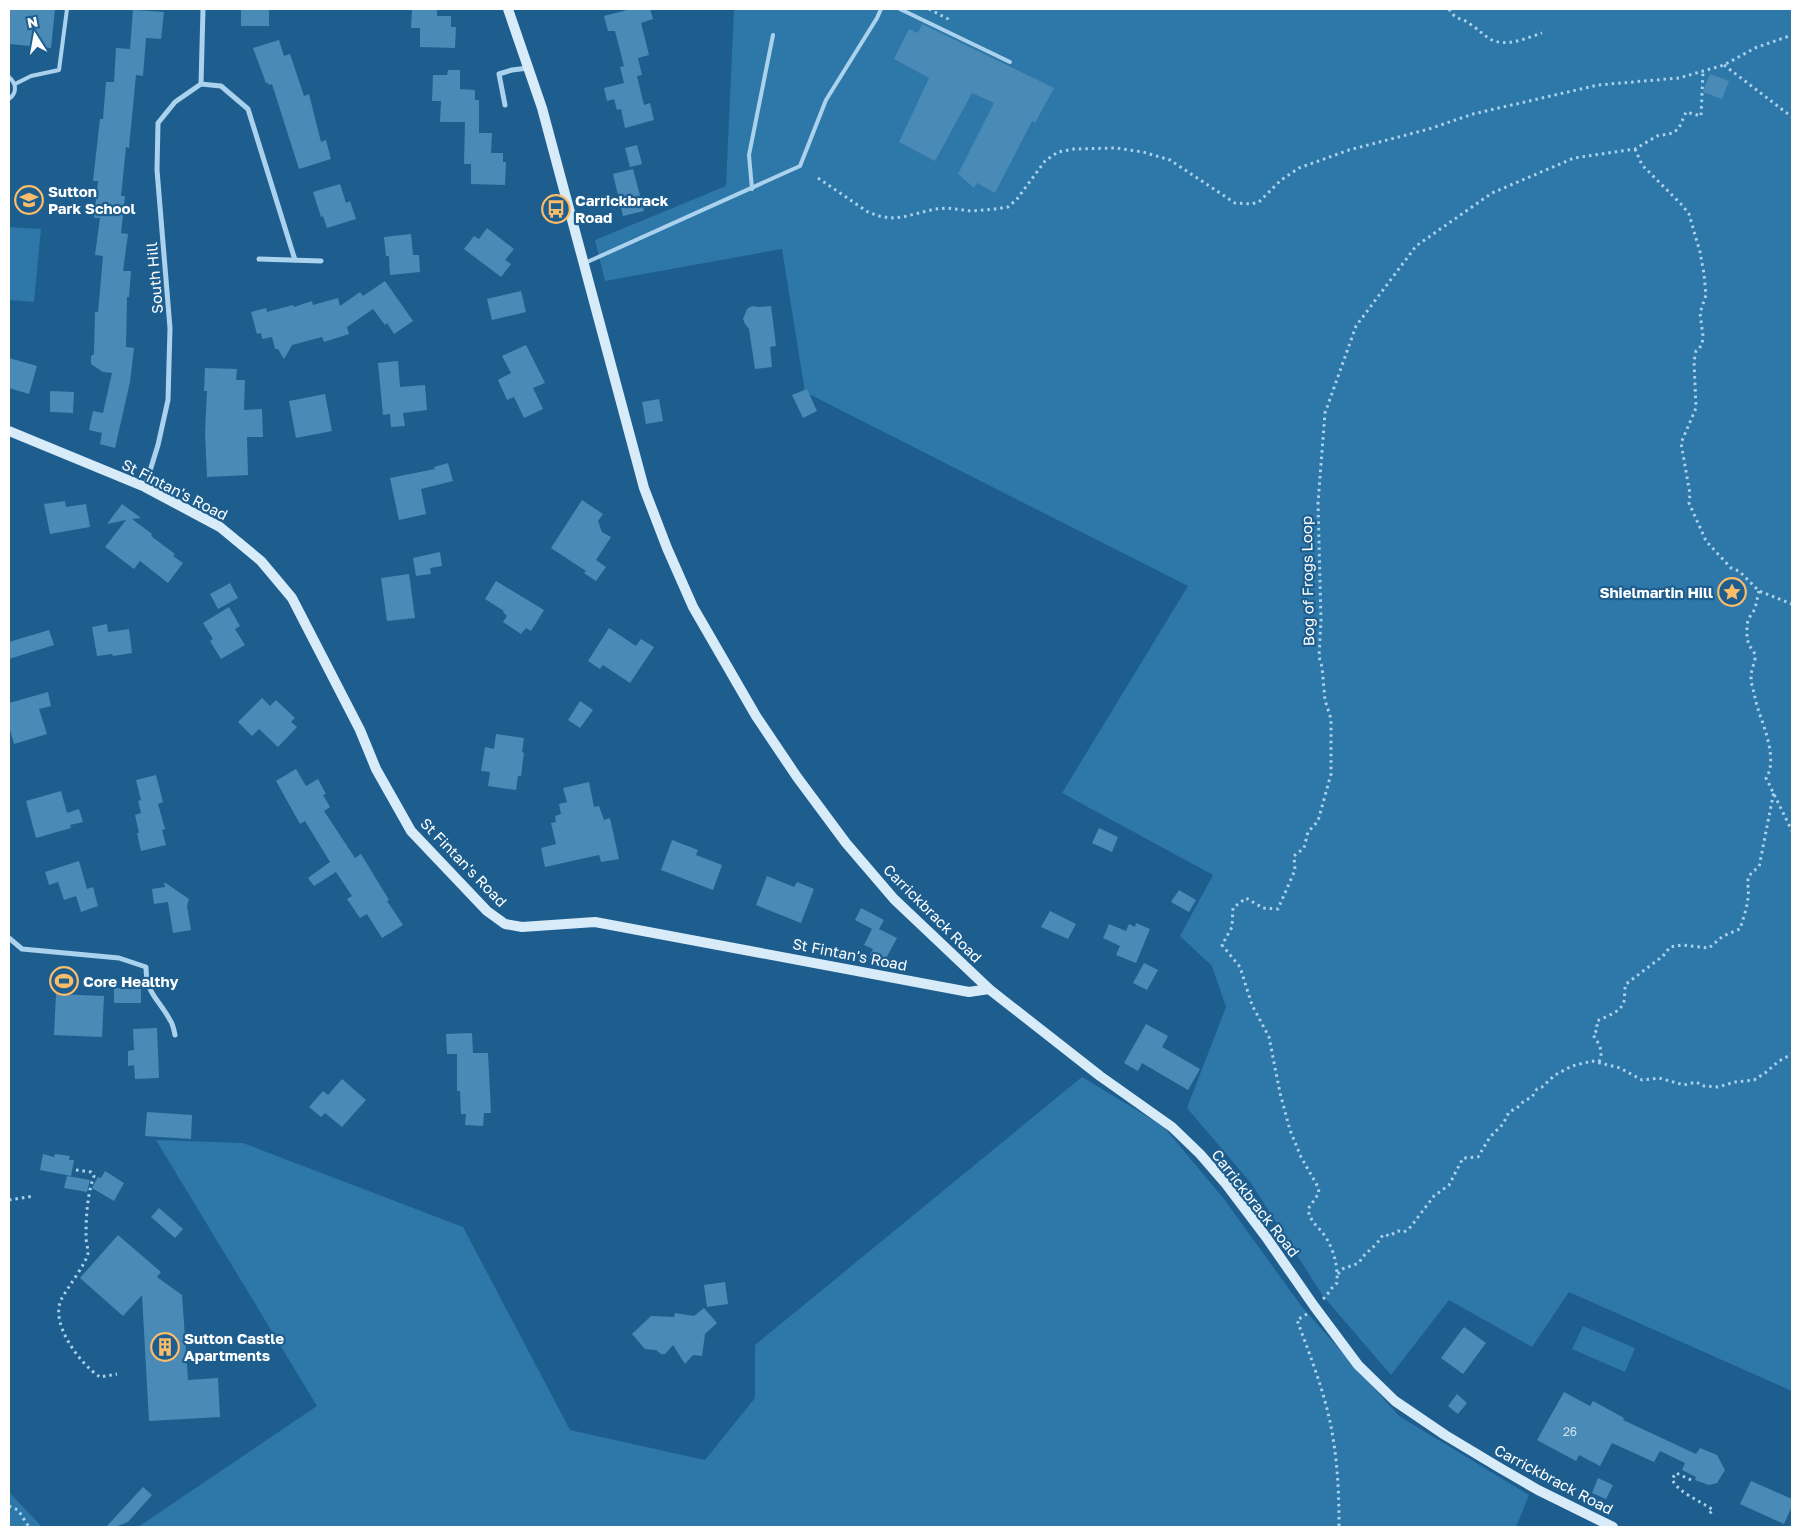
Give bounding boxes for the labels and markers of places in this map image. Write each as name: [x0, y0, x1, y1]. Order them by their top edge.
place label: Sutton Park School: [48, 182, 136, 217]
school or university icon: Sutton Park School: [14, 185, 44, 215]
place label: Carrickbrack Road: [575, 191, 669, 226]
bus stop icon: Carrickbrack Road: [541, 194, 571, 224]
place icon: Shielmartin Hill: [1717, 577, 1747, 607]
place label: Shielmartin Hill: [1599, 583, 1713, 601]
sports icon: Core Healthy: [49, 966, 79, 996]
place label: Core Healthy: [83, 972, 178, 990]
place label: Sutton Castle Apartments: [184, 1329, 284, 1364]
building icon: Sutton Castle Apartments: [150, 1332, 180, 1362]

